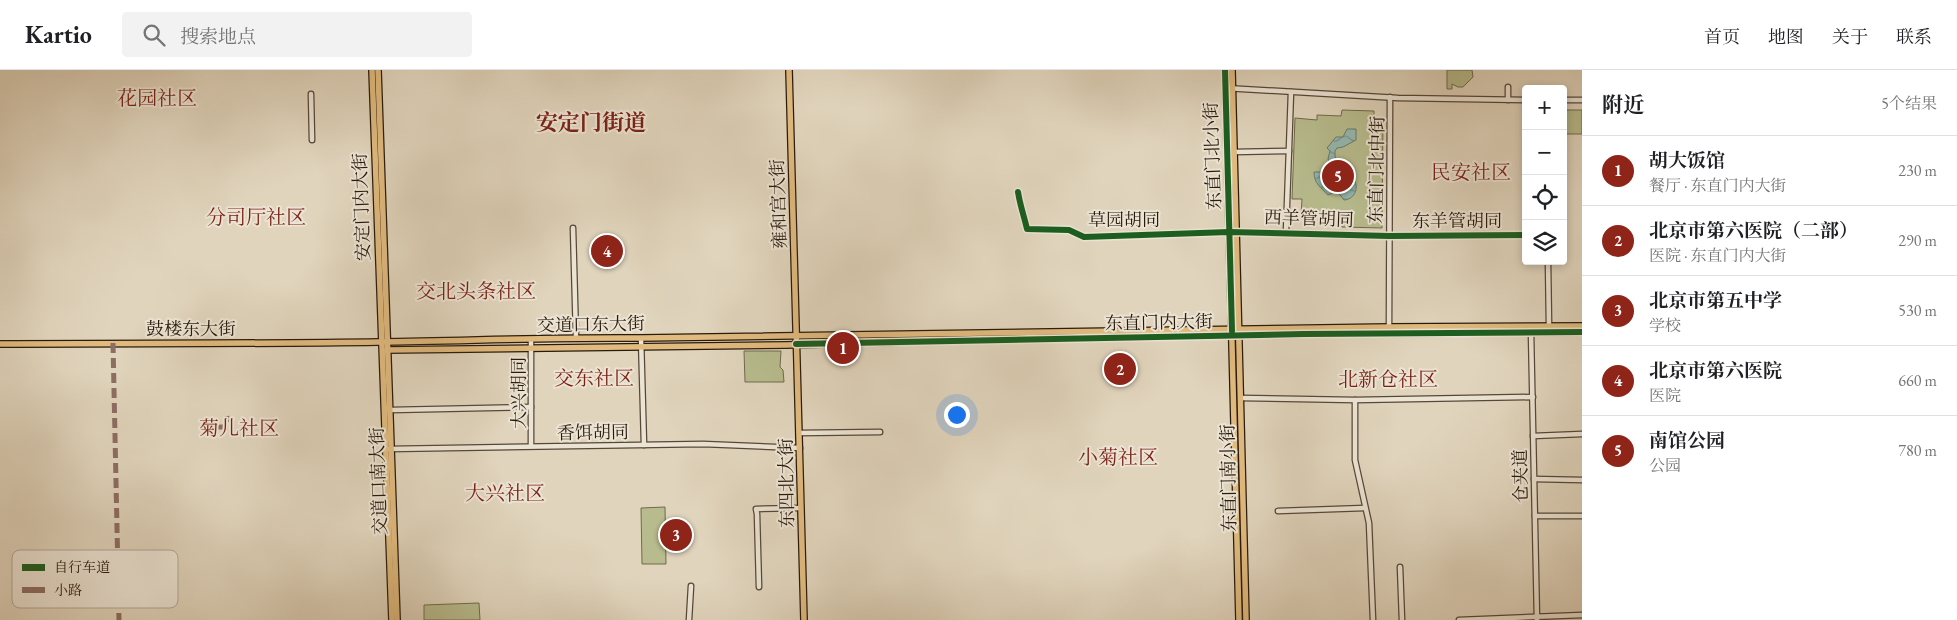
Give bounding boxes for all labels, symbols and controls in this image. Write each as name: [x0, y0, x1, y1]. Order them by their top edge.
search box: [122, 12, 472, 57]
text: Kartio: [25, 19, 92, 50]
icon: search: [140, 21, 168, 49]
text: 搜索地点: [180, 24, 256, 49]
text: 首页: [1704, 25, 1740, 48]
text: 地图: [1768, 25, 1804, 48]
text: 关于: [1832, 25, 1868, 48]
text: 联系: [1896, 25, 1932, 48]
district label: 花园社区: [117, 85, 197, 111]
map controls: [1522, 85, 1567, 265]
button: +: [1522, 85, 1567, 130]
text: 附近: [1602, 91, 1644, 118]
text: 5个结果: [1881, 93, 1937, 114]
street label: 东直门北小街: [1199, 102, 1225, 210]
district label: 安定门街道: [536, 108, 646, 137]
street label: 东直门北中街: [1364, 116, 1388, 224]
button: −: [1522, 130, 1567, 175]
text: 胡大饭馆: [1649, 148, 1725, 173]
street label: 安定门内大街: [348, 153, 374, 261]
pin: 5: [1322, 157, 1354, 195]
street label: 雍和宫大街: [765, 159, 791, 249]
district label: 民安社区: [1431, 159, 1511, 185]
text: 1: [1614, 160, 1622, 181]
text: 230 m: [1898, 160, 1937, 181]
button: locate: [1522, 175, 1567, 220]
text: 餐厅 · 东直门内大街: [1649, 175, 1787, 196]
district label: 分司厅社区: [206, 204, 306, 230]
street label: 西羊管胡同: [1264, 205, 1354, 231]
street label: 草园胡同: [1088, 208, 1160, 231]
street label: 东羊管胡同: [1412, 209, 1502, 232]
text: 北京市第六医院（二部）: [1649, 218, 1858, 243]
button: layers: [1522, 220, 1567, 265]
text: 2: [1614, 230, 1622, 251]
text: 290 m: [1898, 230, 1937, 251]
pin: 4: [591, 232, 623, 270]
text: 医院 · 东直门内大街: [1649, 245, 1787, 266]
district label: 交北头条社区: [416, 278, 536, 304]
text: 北京市第五中学: [1649, 288, 1782, 313]
text: 3: [1614, 300, 1622, 321]
text: 530 m: [1898, 300, 1937, 321]
street label: 东直门内大街: [1105, 310, 1213, 334]
street label: 交道口东大街: [537, 312, 645, 336]
text: 学校: [1649, 315, 1681, 336]
street label: 鼓楼东大街: [146, 317, 236, 340]
pin: 1: [827, 329, 859, 367]
pin: 2: [1104, 350, 1136, 388]
street label: 大兴胡同: [507, 357, 530, 429]
text: 北京市第六医院: [1649, 358, 1782, 383]
district label: 交东社区: [554, 365, 634, 391]
district label: 北新仓社区: [1338, 366, 1438, 392]
text: 4: [1614, 370, 1622, 391]
text: 660 m: [1898, 370, 1937, 391]
text: 医院: [1649, 385, 1681, 406]
your location: [944, 402, 970, 428]
district label: 菊儿社区: [199, 415, 279, 441]
street label: 香饵胡同: [557, 420, 629, 444]
street label: 东直门南小街: [1216, 424, 1240, 532]
street label: 交道口南大街: [365, 427, 391, 535]
text: 南馆公园: [1649, 428, 1725, 453]
street label: 东四北大街: [774, 438, 798, 528]
text: 5: [1614, 440, 1622, 461]
text: 780 m: [1898, 440, 1937, 461]
district label: 小菊社区: [1078, 444, 1158, 470]
street label: 仓夹道: [1508, 449, 1532, 503]
text: 公园: [1649, 455, 1681, 476]
district label: 大兴社区: [465, 480, 545, 506]
pin: 3: [660, 516, 692, 554]
legend: [12, 550, 178, 608]
text: 自行车道: [54, 558, 110, 576]
text: 小路: [54, 581, 82, 599]

